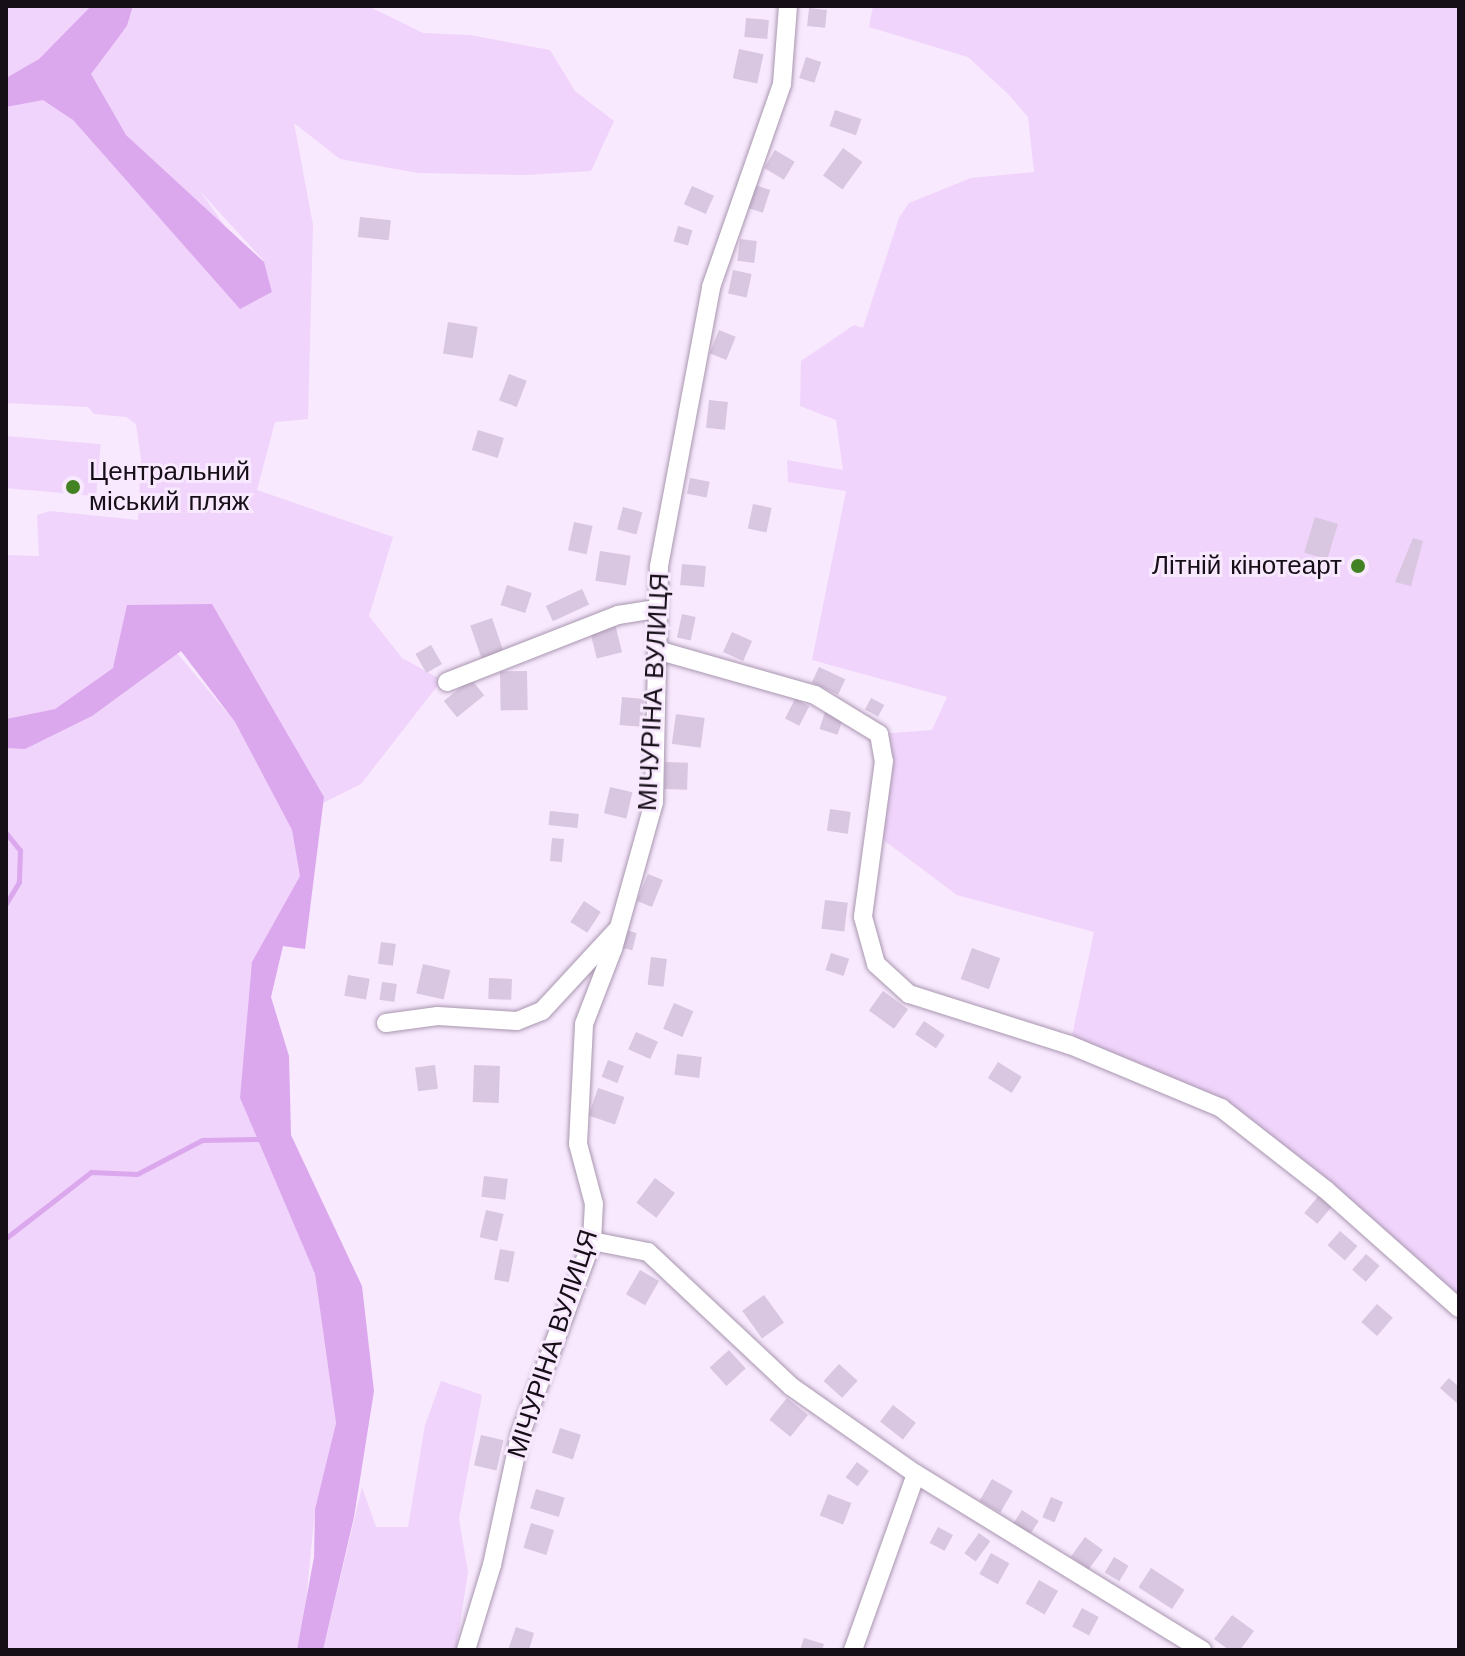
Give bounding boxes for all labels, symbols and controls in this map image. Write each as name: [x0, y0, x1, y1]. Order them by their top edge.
place label: Центральний міський пляж: [89, 456, 250, 518]
marker: Центральний міський пляж: [64, 478, 82, 496]
place label: Літній кінотеарт: [1152, 550, 1342, 582]
marker: Літній кінотеарт: [1349, 557, 1367, 575]
street label: МІЧУРІНА ВУЛИЦЯ: [632, 572, 676, 812]
street label: МІЧУРІНА ВУЛИЦЯ: [501, 1226, 605, 1462]

